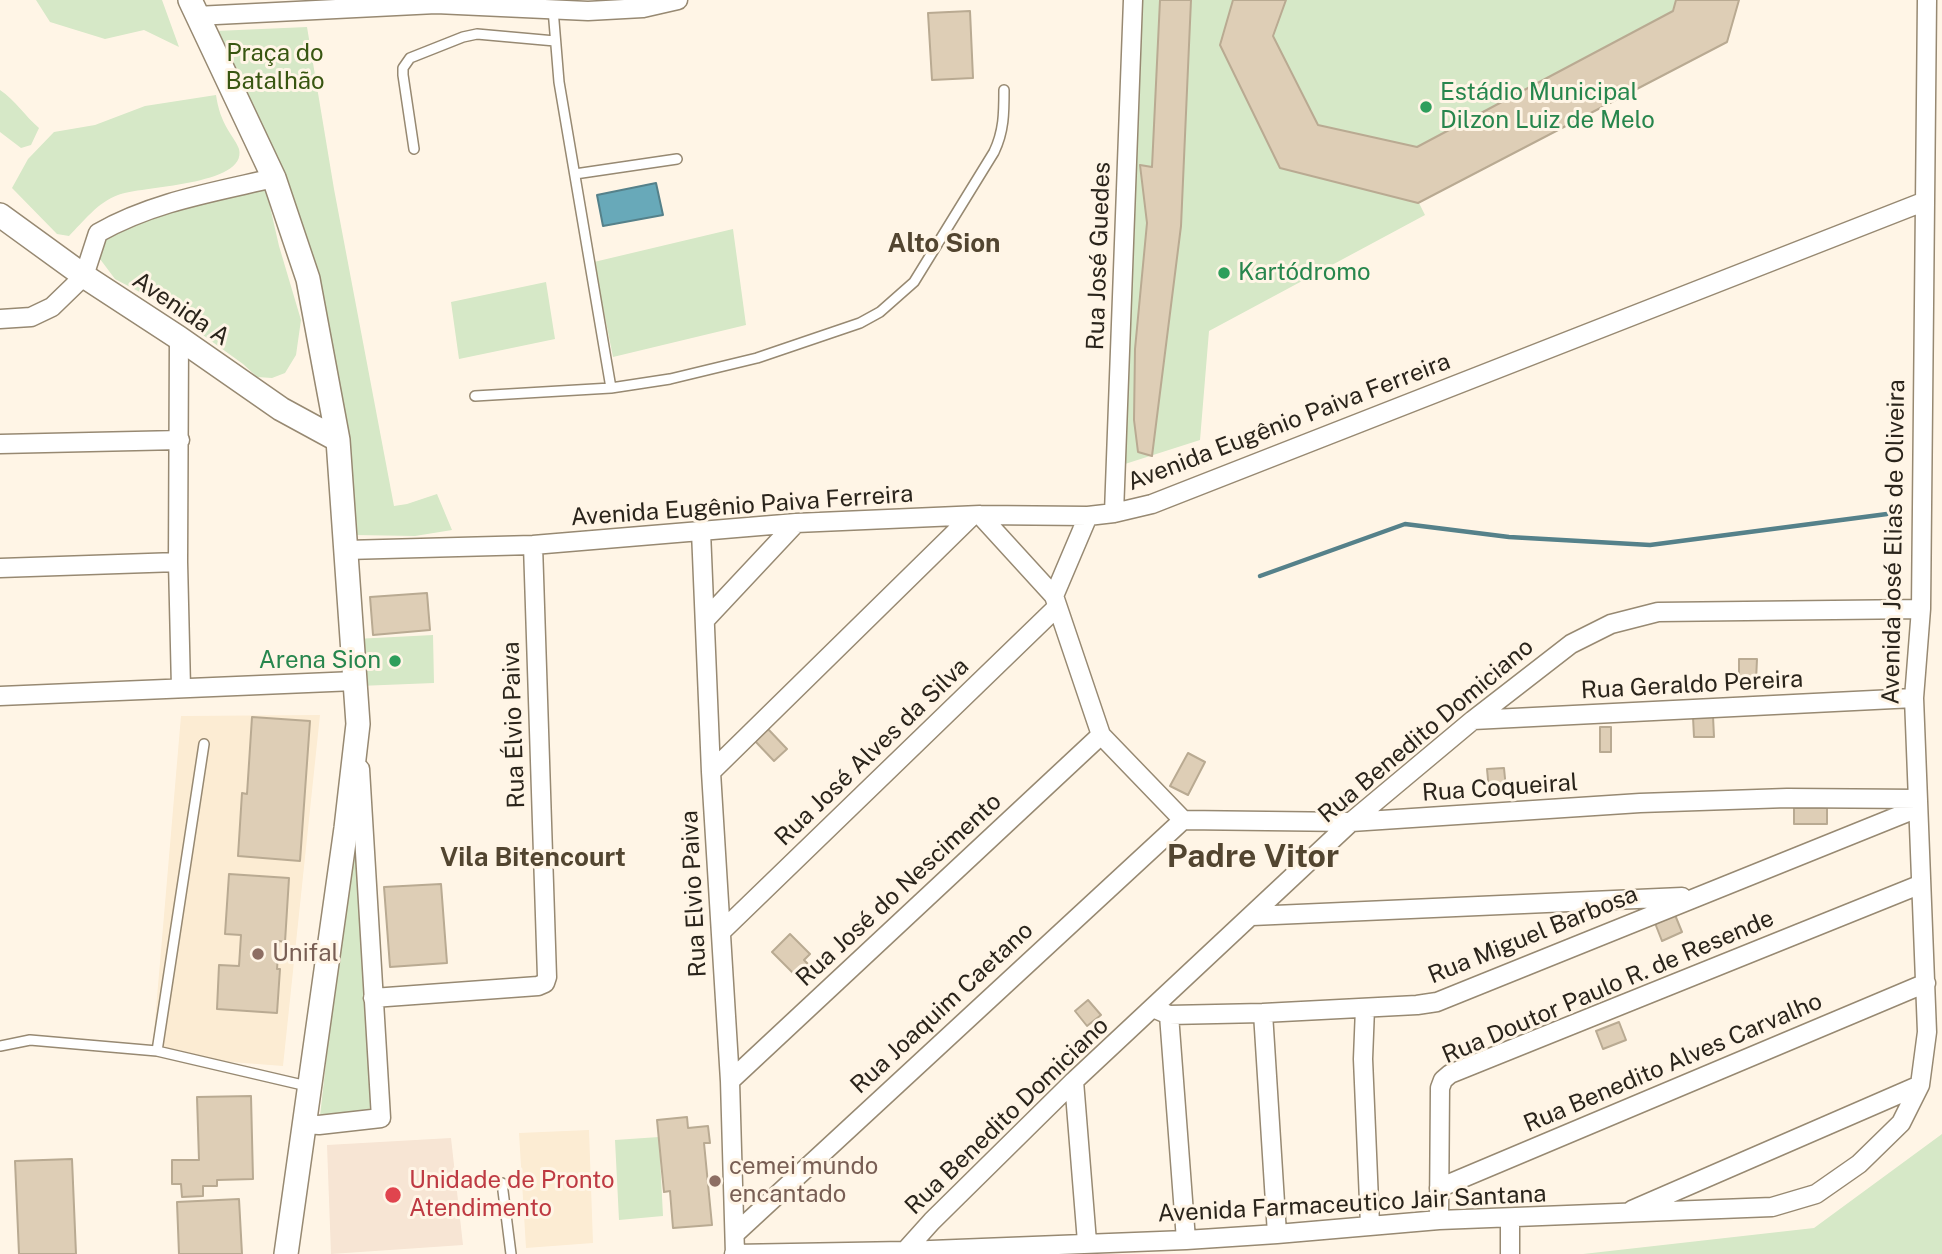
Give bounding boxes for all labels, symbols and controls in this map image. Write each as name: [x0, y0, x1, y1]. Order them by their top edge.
park label: Praça do Batalhão: [225, 40, 325, 96]
place label: Estádio Municipal Dilzon Luiz de Melo: [1440, 79, 1655, 135]
marker: Estádio Municipal Dilzon Luiz de Melo: [1418, 99, 1434, 115]
street label: Rua José Guedes: [1081, 161, 1117, 351]
district label: Alto Sion: [887, 228, 1001, 260]
place label: Kartódromo: [1238, 259, 1371, 287]
marker: Kartódromo: [1216, 265, 1232, 281]
street label: Avenida A: [127, 266, 235, 352]
street label: Avenida Eugênio Paiva Ferreira: [1124, 347, 1454, 497]
street label: Avenida José Elias de Oliveira: [1877, 379, 1911, 705]
street label: Avenida Eugênio Paiva Ferreira: [570, 480, 914, 532]
street label: Rua Benedito Domiciano: [1313, 633, 1539, 829]
street label: Rua Élvio Paiva: [497, 641, 531, 809]
place label: Arena Sion: [259, 647, 381, 675]
street label: Rua José Alves da Silva: [769, 652, 975, 852]
marker: Arena Sion: [387, 653, 403, 669]
street label: Rua Geraldo Pereira: [1580, 665, 1804, 705]
street label: Rua Coqueiral: [1421, 768, 1579, 808]
street label: Rua José do Nescimento: [790, 787, 1008, 993]
street label: Rua Elvio Paiva: [675, 810, 713, 978]
district label: Padre Vitor: [1167, 838, 1339, 876]
district label: Vila Bitencourt: [440, 842, 626, 874]
street label: Rua Miguel Barbosa: [1424, 880, 1642, 990]
street label: Rua Doutor Paulo R. de Resende: [1438, 904, 1778, 1070]
street label: Rua Joaquim Caetano: [845, 916, 1039, 1100]
place label: Unifal: [272, 940, 339, 968]
marker: Unifal: [250, 946, 266, 962]
street label: Rua Benedito Alves Carvalho: [1519, 987, 1827, 1139]
street label: Rua Benedito Domiciano: [899, 1011, 1115, 1221]
place label: cemei mundo encantado: [729, 1153, 878, 1209]
place label: Unidade de Pronto Atendimento: [409, 1167, 615, 1223]
marker: cemei mundo encantado: [707, 1173, 723, 1189]
street label: Avenida Farmaceutico Jair Santana: [1157, 1179, 1547, 1229]
marker: Unidade de Pronto Atendimento: [383, 1185, 403, 1205]

